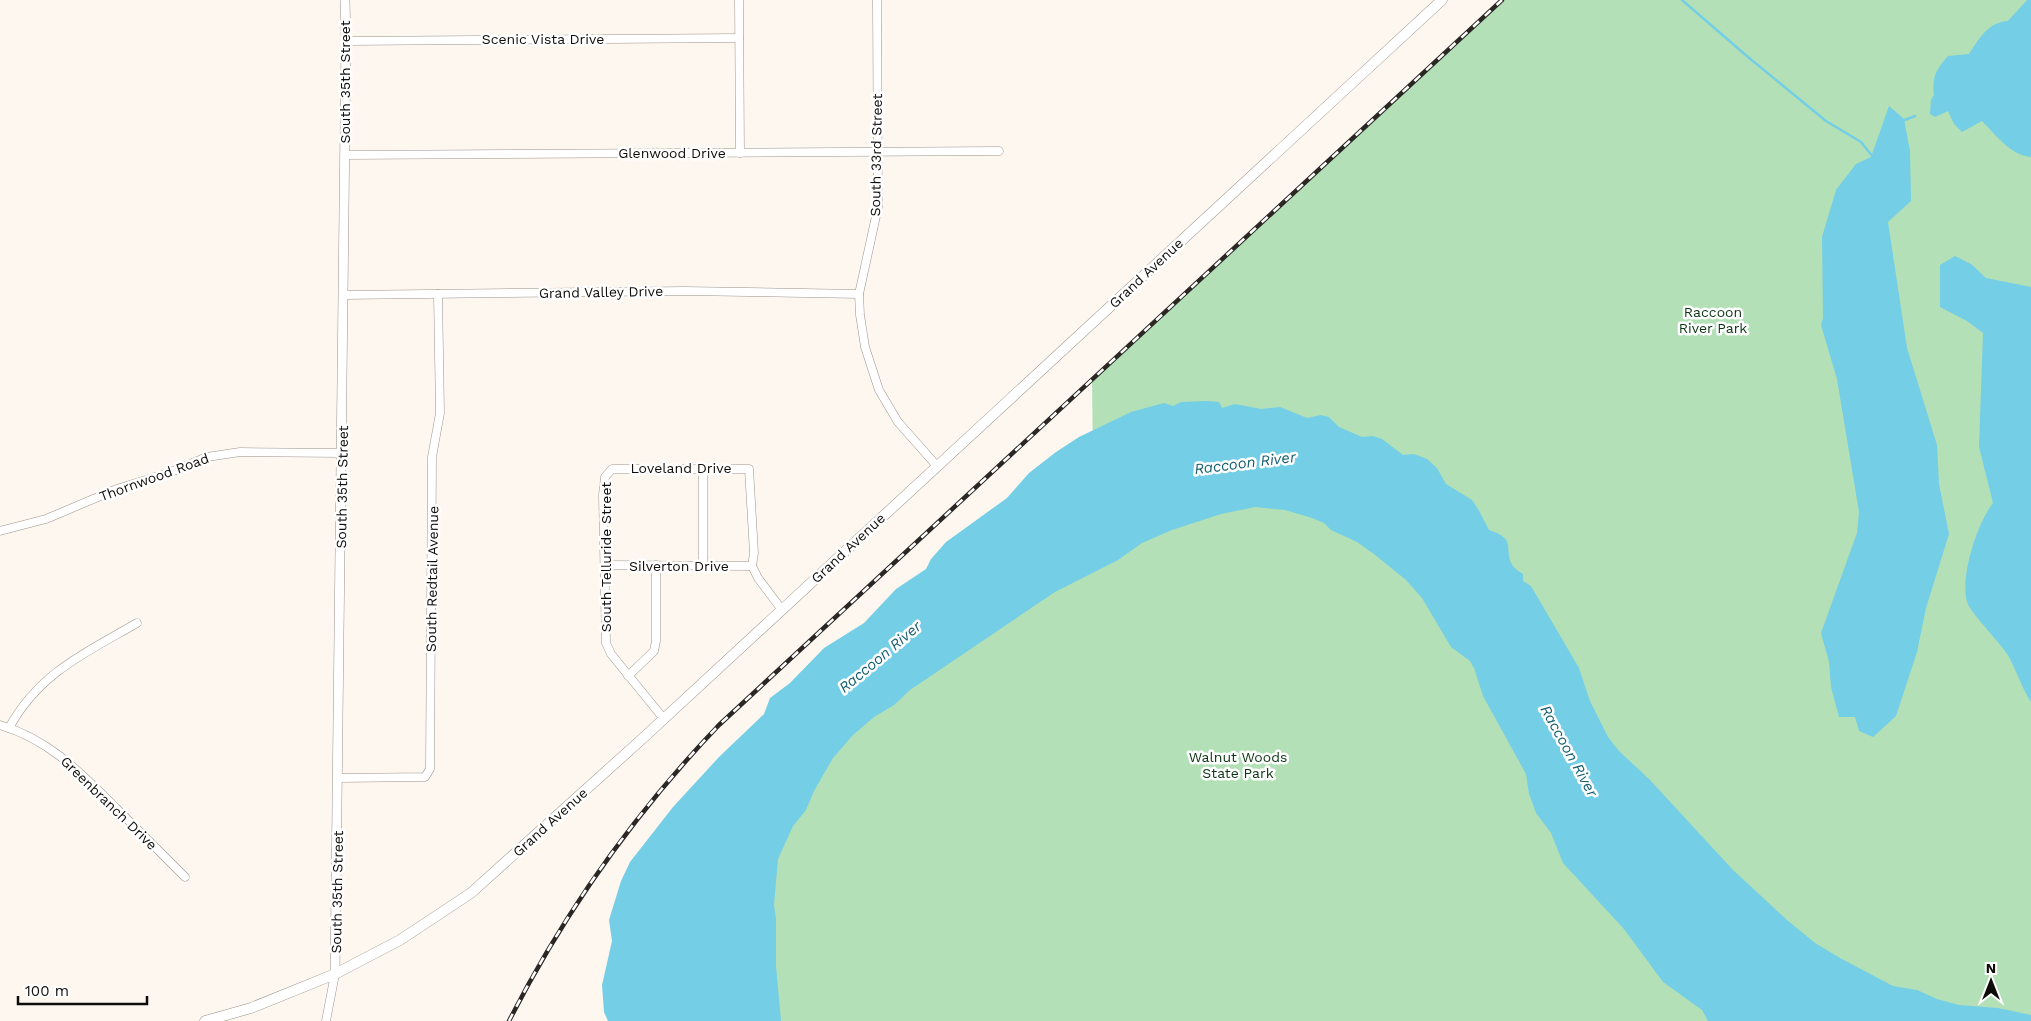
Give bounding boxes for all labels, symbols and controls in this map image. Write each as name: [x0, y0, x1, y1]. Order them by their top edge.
street label: South 35th Street: [337, 20, 353, 144]
street label: Scenic Vista Drive: [482, 31, 604, 47]
street label: South 33rd Street: [867, 93, 885, 217]
street label: Glenwood Drive: [618, 145, 726, 161]
street label: Grand Avenue: [1106, 235, 1186, 311]
street label: Grand Valley Drive: [539, 283, 663, 301]
park label: Raccoon River Park: [1679, 304, 1747, 336]
street label: South 35th Street: [333, 425, 351, 549]
water label: Raccoon River: [1193, 448, 1298, 478]
street label: Thornwood Road: [97, 450, 211, 504]
street label: Loveland Drive: [630, 460, 732, 476]
street label: South Telluride Street: [598, 482, 614, 632]
street label: South Redtail Avenue: [423, 506, 441, 652]
street label: Grand Avenue: [808, 510, 888, 586]
street label: Silverton Drive: [629, 558, 729, 574]
water label: Raccoon River: [835, 617, 926, 697]
water label: Raccoon River: [1536, 702, 1602, 801]
park label: Walnut Woods State Park: [1189, 749, 1287, 781]
street label: Greenbranch Drive: [58, 753, 160, 853]
street label: Grand Avenue: [509, 784, 591, 860]
street label: South 35th Street: [328, 830, 346, 954]
north arrow: [1966, 956, 2016, 1006]
text: N: [1986, 960, 1996, 976]
scale bar: [18, 974, 146, 1006]
text: 100 m: [25, 982, 69, 1000]

